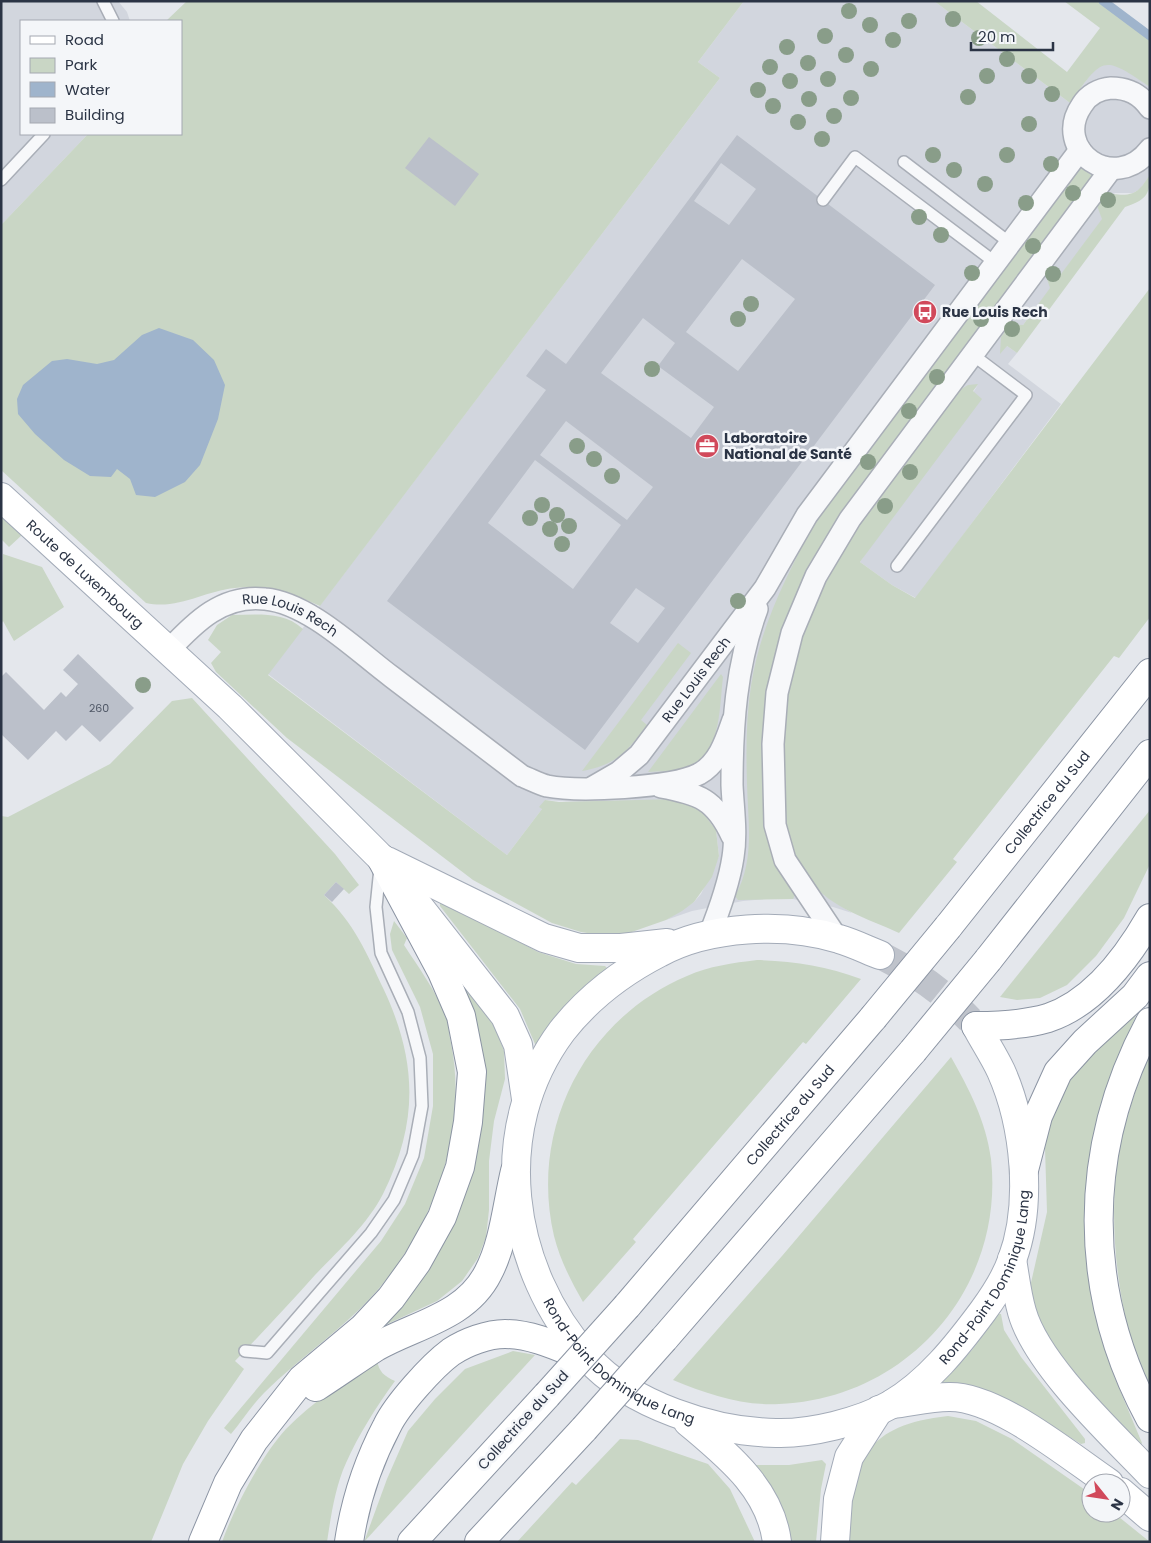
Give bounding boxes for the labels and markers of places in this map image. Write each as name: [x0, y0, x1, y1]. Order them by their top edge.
bus stop icon: Rue Louis Rech: [912, 299, 938, 325]
place label: Rue Louis Rech: [942, 302, 1048, 322]
place label: Laboratoire National de Santé: [724, 428, 852, 464]
office icon: Laboratoire National de Santé: [694, 433, 720, 459]

